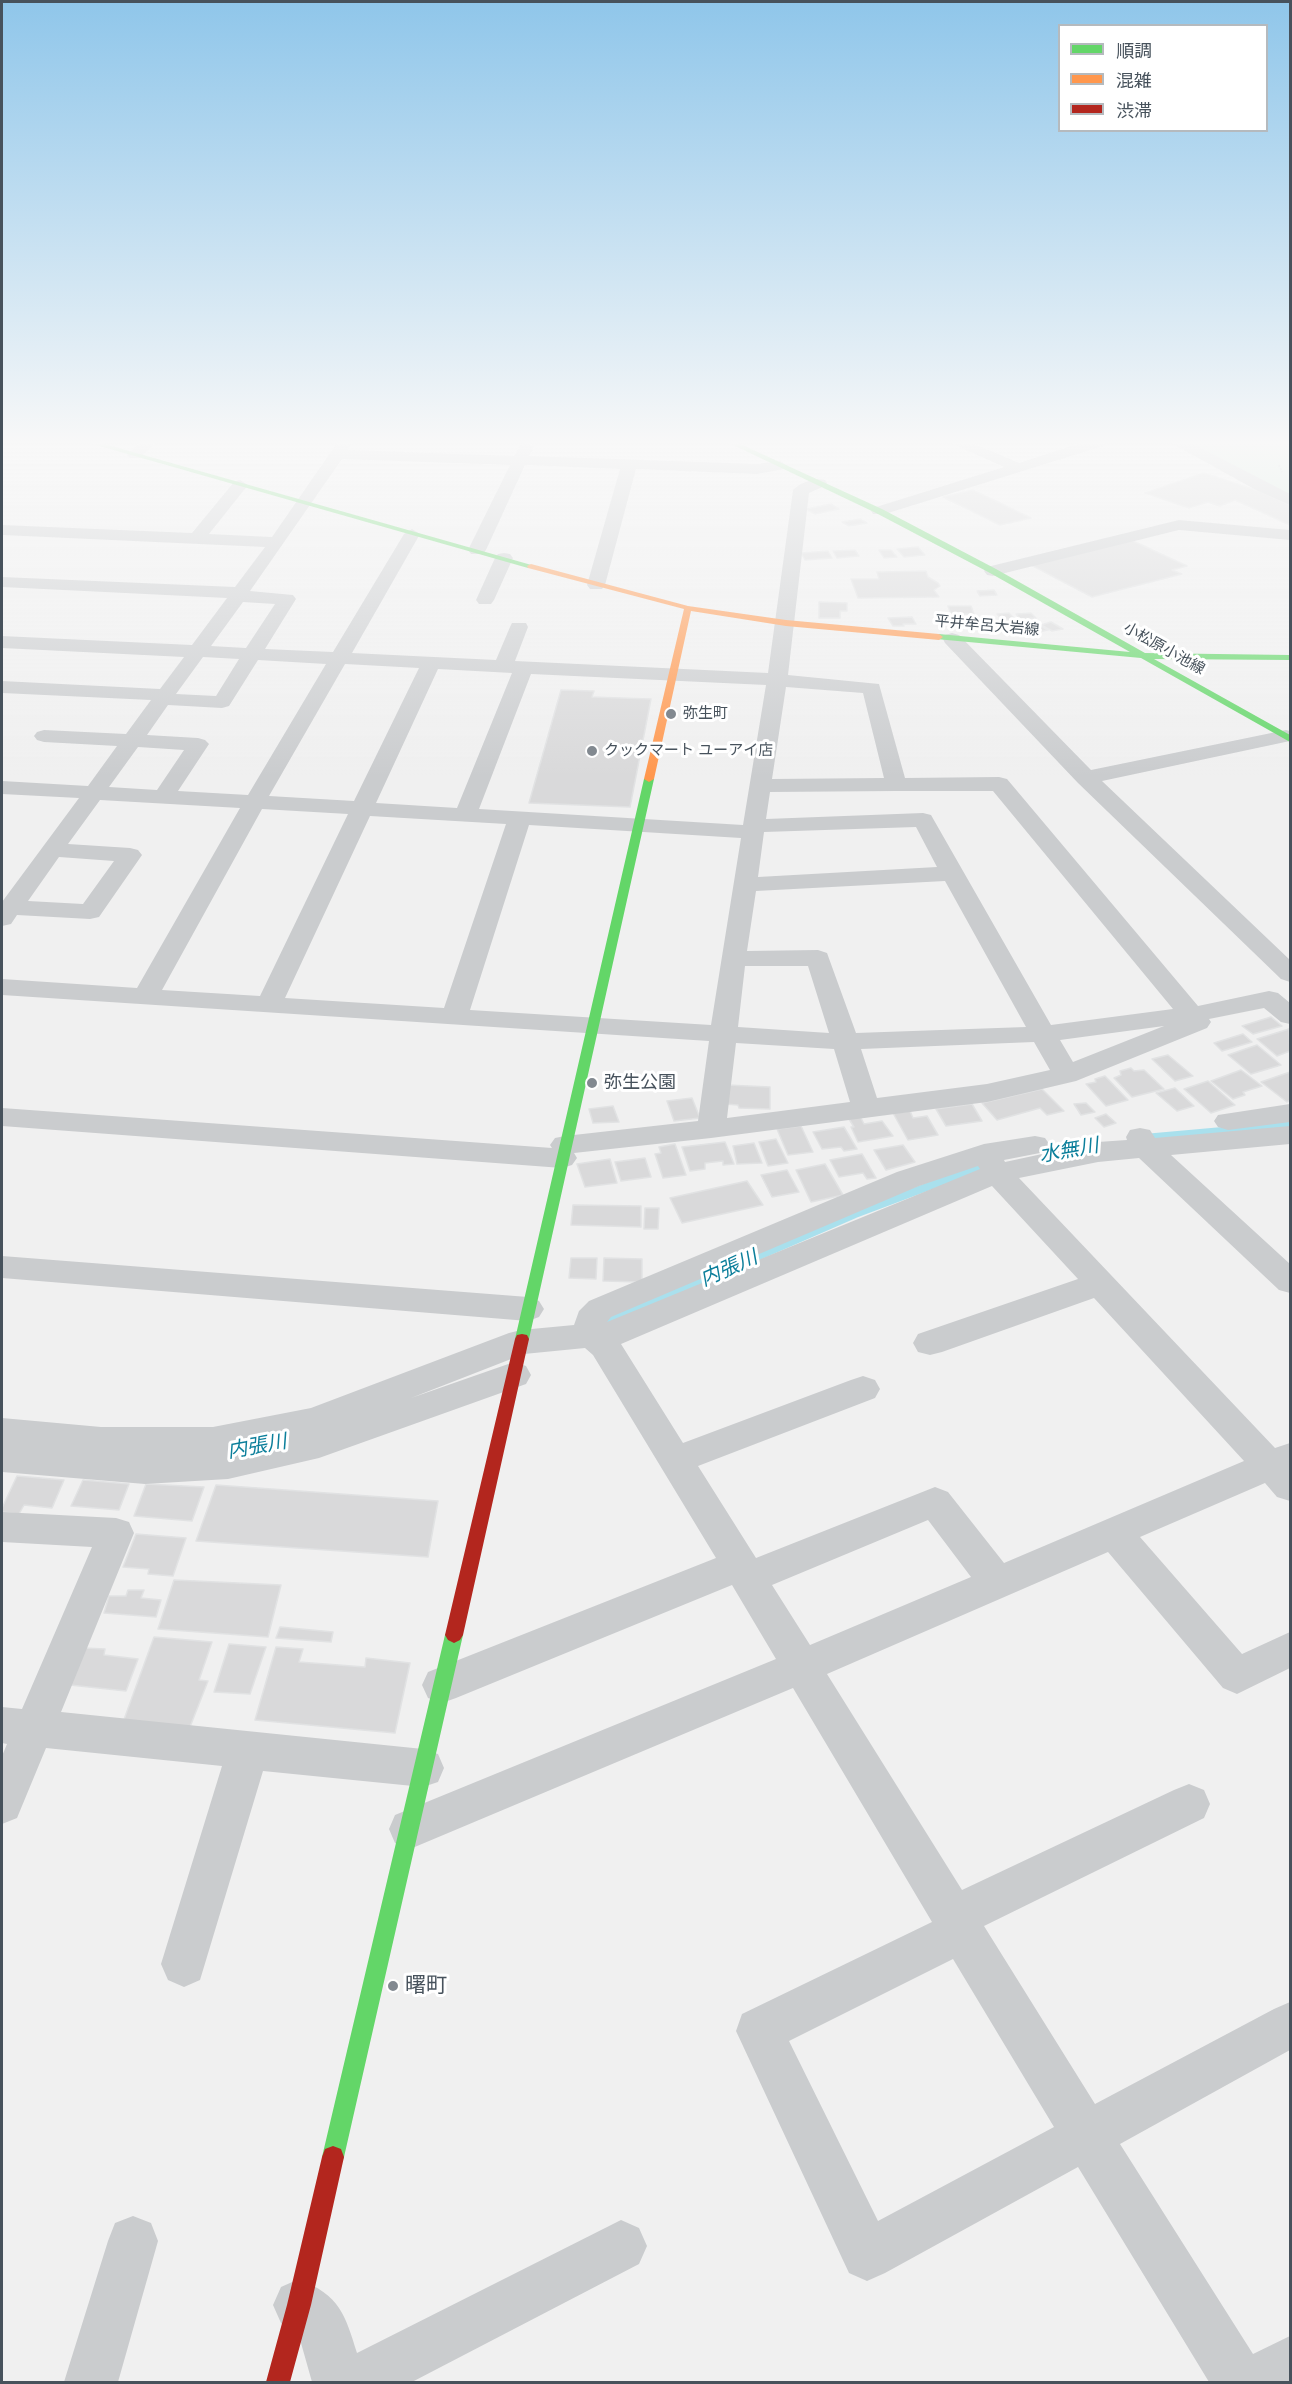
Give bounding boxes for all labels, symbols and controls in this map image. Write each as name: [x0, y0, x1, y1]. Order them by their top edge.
legend: [1058, 24, 1268, 132]
text: 順調: [1116, 41, 1152, 61]
text: 混雑: [1116, 71, 1152, 91]
text: 渋滞: [1116, 101, 1152, 121]
street label: 平井牟呂大岩線: [934, 612, 1040, 640]
street label: 小松原小池線: [1120, 619, 1208, 679]
place label: 弥生町: [683, 705, 728, 723]
marker: 弥生町: [664, 707, 678, 721]
place label: クックマート ユーアイ店: [604, 742, 773, 760]
marker: クックマート ユーアイ店: [585, 744, 599, 758]
place label: 弥生公園: [604, 1072, 676, 1094]
marker: 弥生公園: [585, 1076, 599, 1090]
water label: 水無川: [1037, 1134, 1101, 1168]
water label: 内張川: [697, 1246, 761, 1292]
water label: 内張川: [225, 1430, 289, 1464]
place label: 曙町: [405, 1973, 447, 1999]
marker: 曙町: [386, 1979, 400, 1993]

